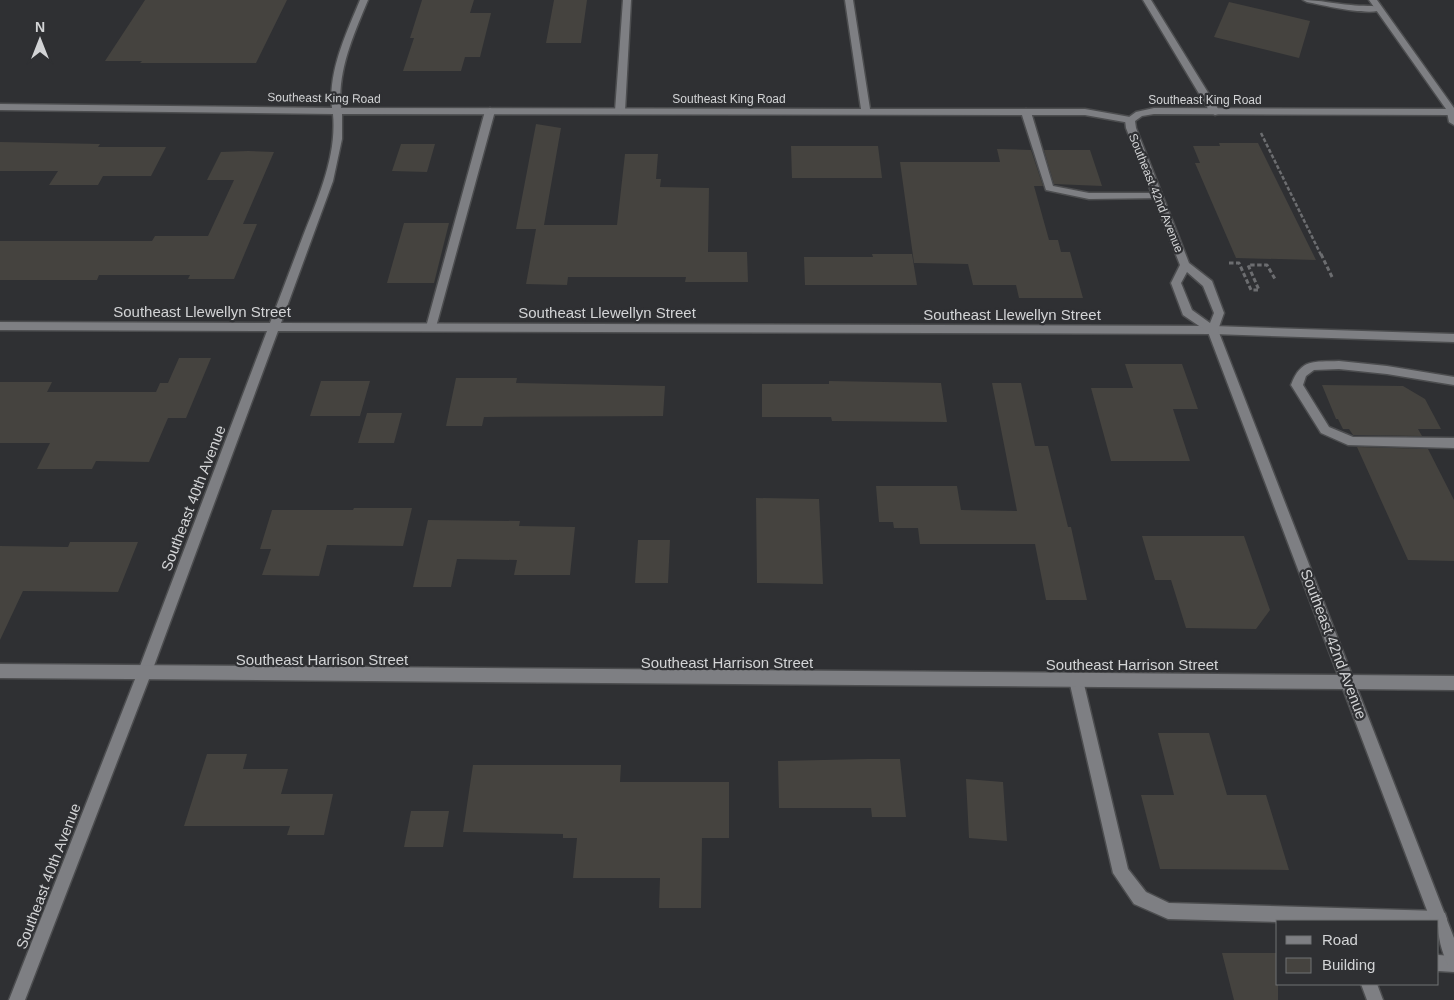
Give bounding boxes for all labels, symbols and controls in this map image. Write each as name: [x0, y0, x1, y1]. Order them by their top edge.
north arrow: [15, 15, 65, 65]
text: N: [35, 19, 45, 35]
street label: Southeast King Road: [267, 90, 381, 106]
street label: Southeast King Road: [672, 92, 786, 106]
street label: Southeast King Road: [1148, 93, 1262, 107]
street label: Southeast 42nd Avenue: [1126, 131, 1186, 255]
street label: Southeast Llewellyn Street: [113, 303, 292, 320]
street label: Southeast Llewellyn Street: [518, 304, 697, 321]
street label: Southeast Llewellyn Street: [923, 306, 1102, 323]
street label: Southeast 40th Avenue: [157, 423, 229, 573]
street label: Southeast 42nd Avenue: [1298, 567, 1370, 721]
street label: Southeast Harrison Street: [236, 651, 409, 668]
street label: Southeast Harrison Street: [641, 654, 814, 671]
street label: Southeast Harrison Street: [1046, 656, 1219, 673]
street label: Southeast 40th Avenue: [12, 801, 84, 951]
legend: [1276, 920, 1439, 985]
text: Road: [1322, 931, 1358, 948]
text: Building: [1322, 956, 1375, 973]

